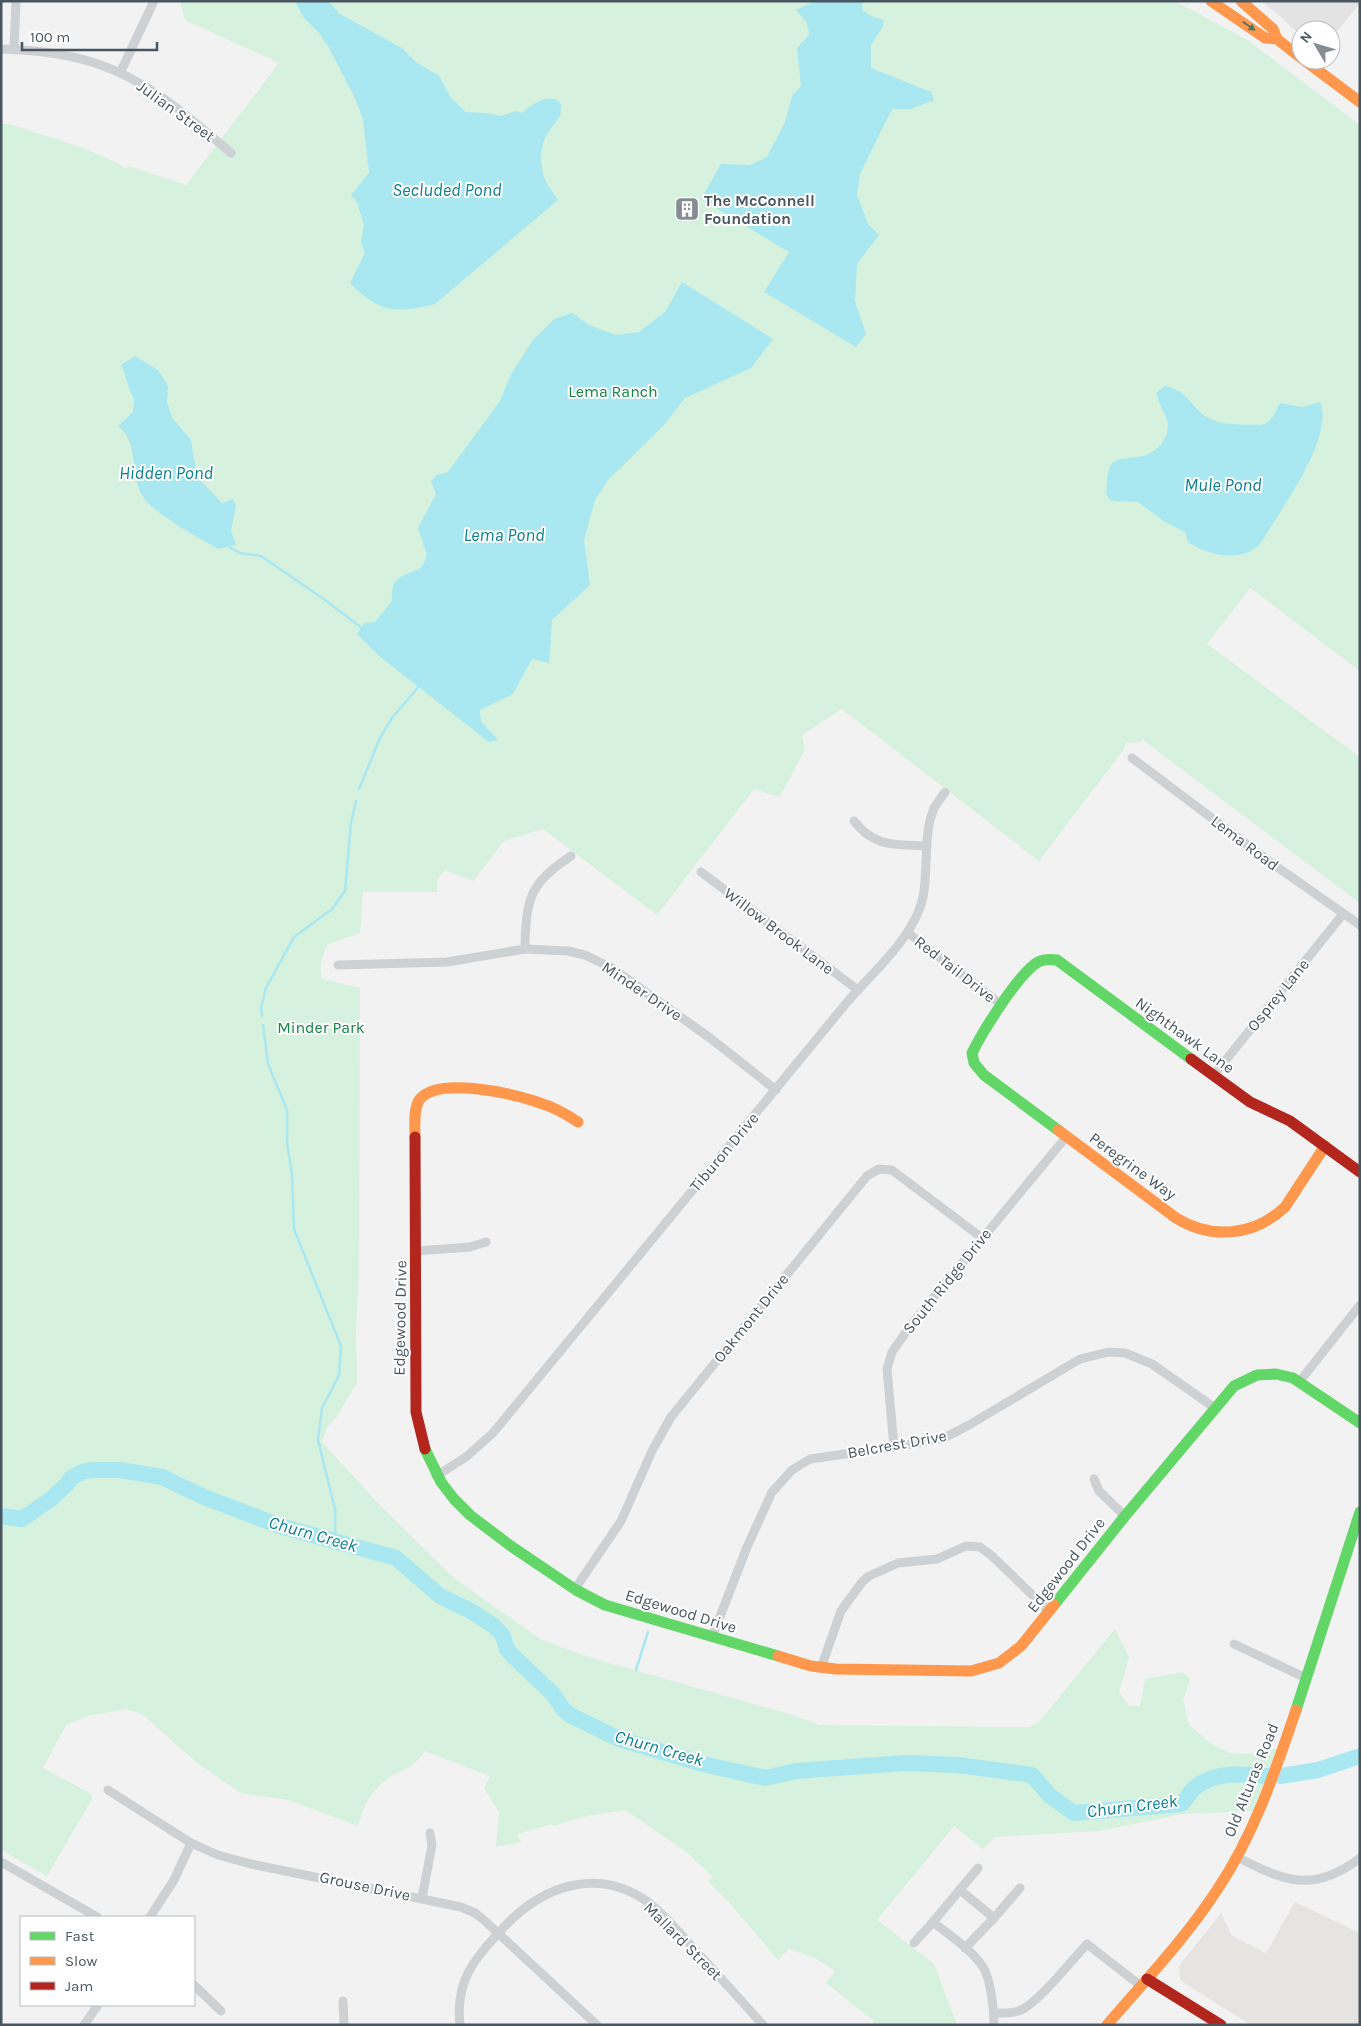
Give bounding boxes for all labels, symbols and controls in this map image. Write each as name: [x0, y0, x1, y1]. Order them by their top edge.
scale bar: [22, 20, 158, 52]
north arrow: [1291, 20, 1341, 70]
one-way arrow: [1242, 21, 1256, 31]
text: 100 m: [30, 28, 70, 46]
text: N: [1296, 28, 1316, 46]
street label: Julian Street: [133, 76, 219, 146]
water label: Secluded Pond: [392, 179, 502, 201]
place label: The McConnell Foundation: [704, 191, 815, 228]
building icon: The McConnell Foundation: [674, 196, 700, 222]
park label: Lema Ranch: [568, 382, 658, 401]
water label: Hidden Pond: [119, 462, 213, 484]
water label: Mule Pond: [1184, 474, 1262, 496]
water label: Lema Pond: [463, 524, 545, 546]
street label: Lema Road: [1207, 811, 1283, 875]
street label: Willow Brook Lane: [720, 884, 838, 978]
street label: Red Tail Drive: [911, 932, 999, 1006]
street label: Osprey Lane: [1243, 955, 1313, 1035]
street label: Minder Drive: [598, 957, 686, 1025]
street label: Nighthawk Lane: [1132, 993, 1238, 1077]
park label: Minder Park: [277, 1018, 365, 1037]
street label: Tiburon Drive: [685, 1109, 763, 1195]
street label: Peregrine Way: [1086, 1128, 1180, 1204]
street label: South Ridge Drive: [899, 1224, 995, 1338]
street label: Edgewood Drive: [389, 1260, 411, 1376]
street label: Oakmont Drive: [709, 1270, 793, 1366]
street label: Belcrest Drive: [846, 1426, 948, 1462]
water label: Churn Creek: [266, 1511, 361, 1557]
street label: Edgewood Drive: [1023, 1514, 1109, 1616]
street label: Edgewood Drive: [623, 1585, 739, 1637]
street label: Old Alturas Road: [1220, 1720, 1282, 1840]
water label: Churn Creek: [612, 1725, 707, 1771]
water label: Churn Creek: [1085, 1789, 1179, 1822]
street label: Grouse Drive: [318, 1867, 412, 1905]
street label: Mallard Street: [640, 1898, 726, 1984]
legend: [20, 1916, 195, 2006]
text: Fast: [65, 1927, 95, 1945]
text: Slow: [65, 1952, 97, 1970]
text: Jam: [65, 1977, 93, 1995]

